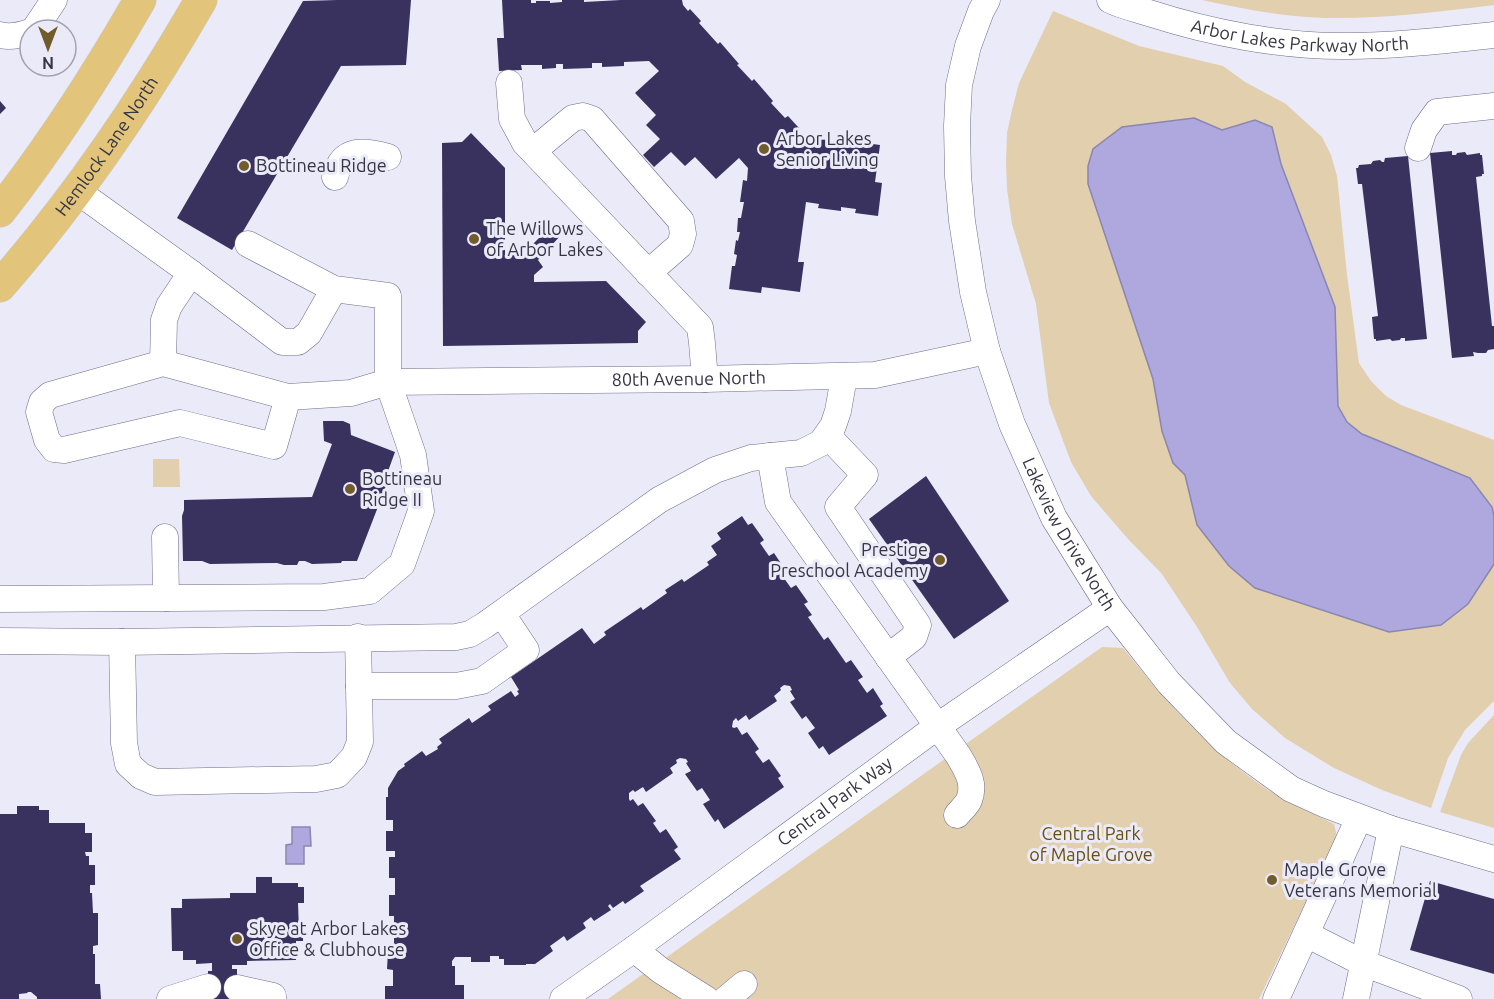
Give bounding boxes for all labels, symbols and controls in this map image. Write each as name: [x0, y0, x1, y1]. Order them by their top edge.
street label: Arbor Lakes Parkway North: [1189, 15, 1409, 55]
north arrow: [18, 18, 78, 78]
text: N: [42, 54, 54, 72]
street label: Hemlock Lane North: [51, 72, 161, 219]
place label: Arbor Lakes Senior Living: [776, 128, 879, 169]
marker: Arbor Lakes Senior Living: [757, 142, 771, 156]
place label: Bottineau Ridge: [256, 155, 387, 175]
marker: Bottineau Ridge: [237, 159, 251, 173]
place label: The Willows of Arbor Lakes: [486, 218, 603, 259]
marker: The Willows of Arbor Lakes: [467, 232, 481, 246]
street label: 80th Avenue North: [612, 367, 766, 389]
street label: Lakeview Drive North: [1019, 454, 1120, 614]
place label: Bottineau Ridge II: [362, 468, 442, 509]
marker: Bottineau Ridge II: [343, 482, 357, 496]
place label: Prestige Preschool Academy: [770, 539, 928, 580]
marker: Prestige Preschool Academy: [933, 553, 947, 567]
street label: Central Park Way: [773, 752, 896, 850]
park label: Central Park of Maple Grove: [1029, 823, 1153, 864]
place label: Maple Grove Veterans Memorial: [1284, 859, 1437, 900]
marker: Maple Grove Veterans Memorial: [1265, 873, 1279, 887]
place label: Skye at Arbor Lakes Office & Clubhouse: [249, 918, 406, 959]
marker: Skye at Arbor Lakes Office & Clubhouse: [230, 932, 244, 946]

